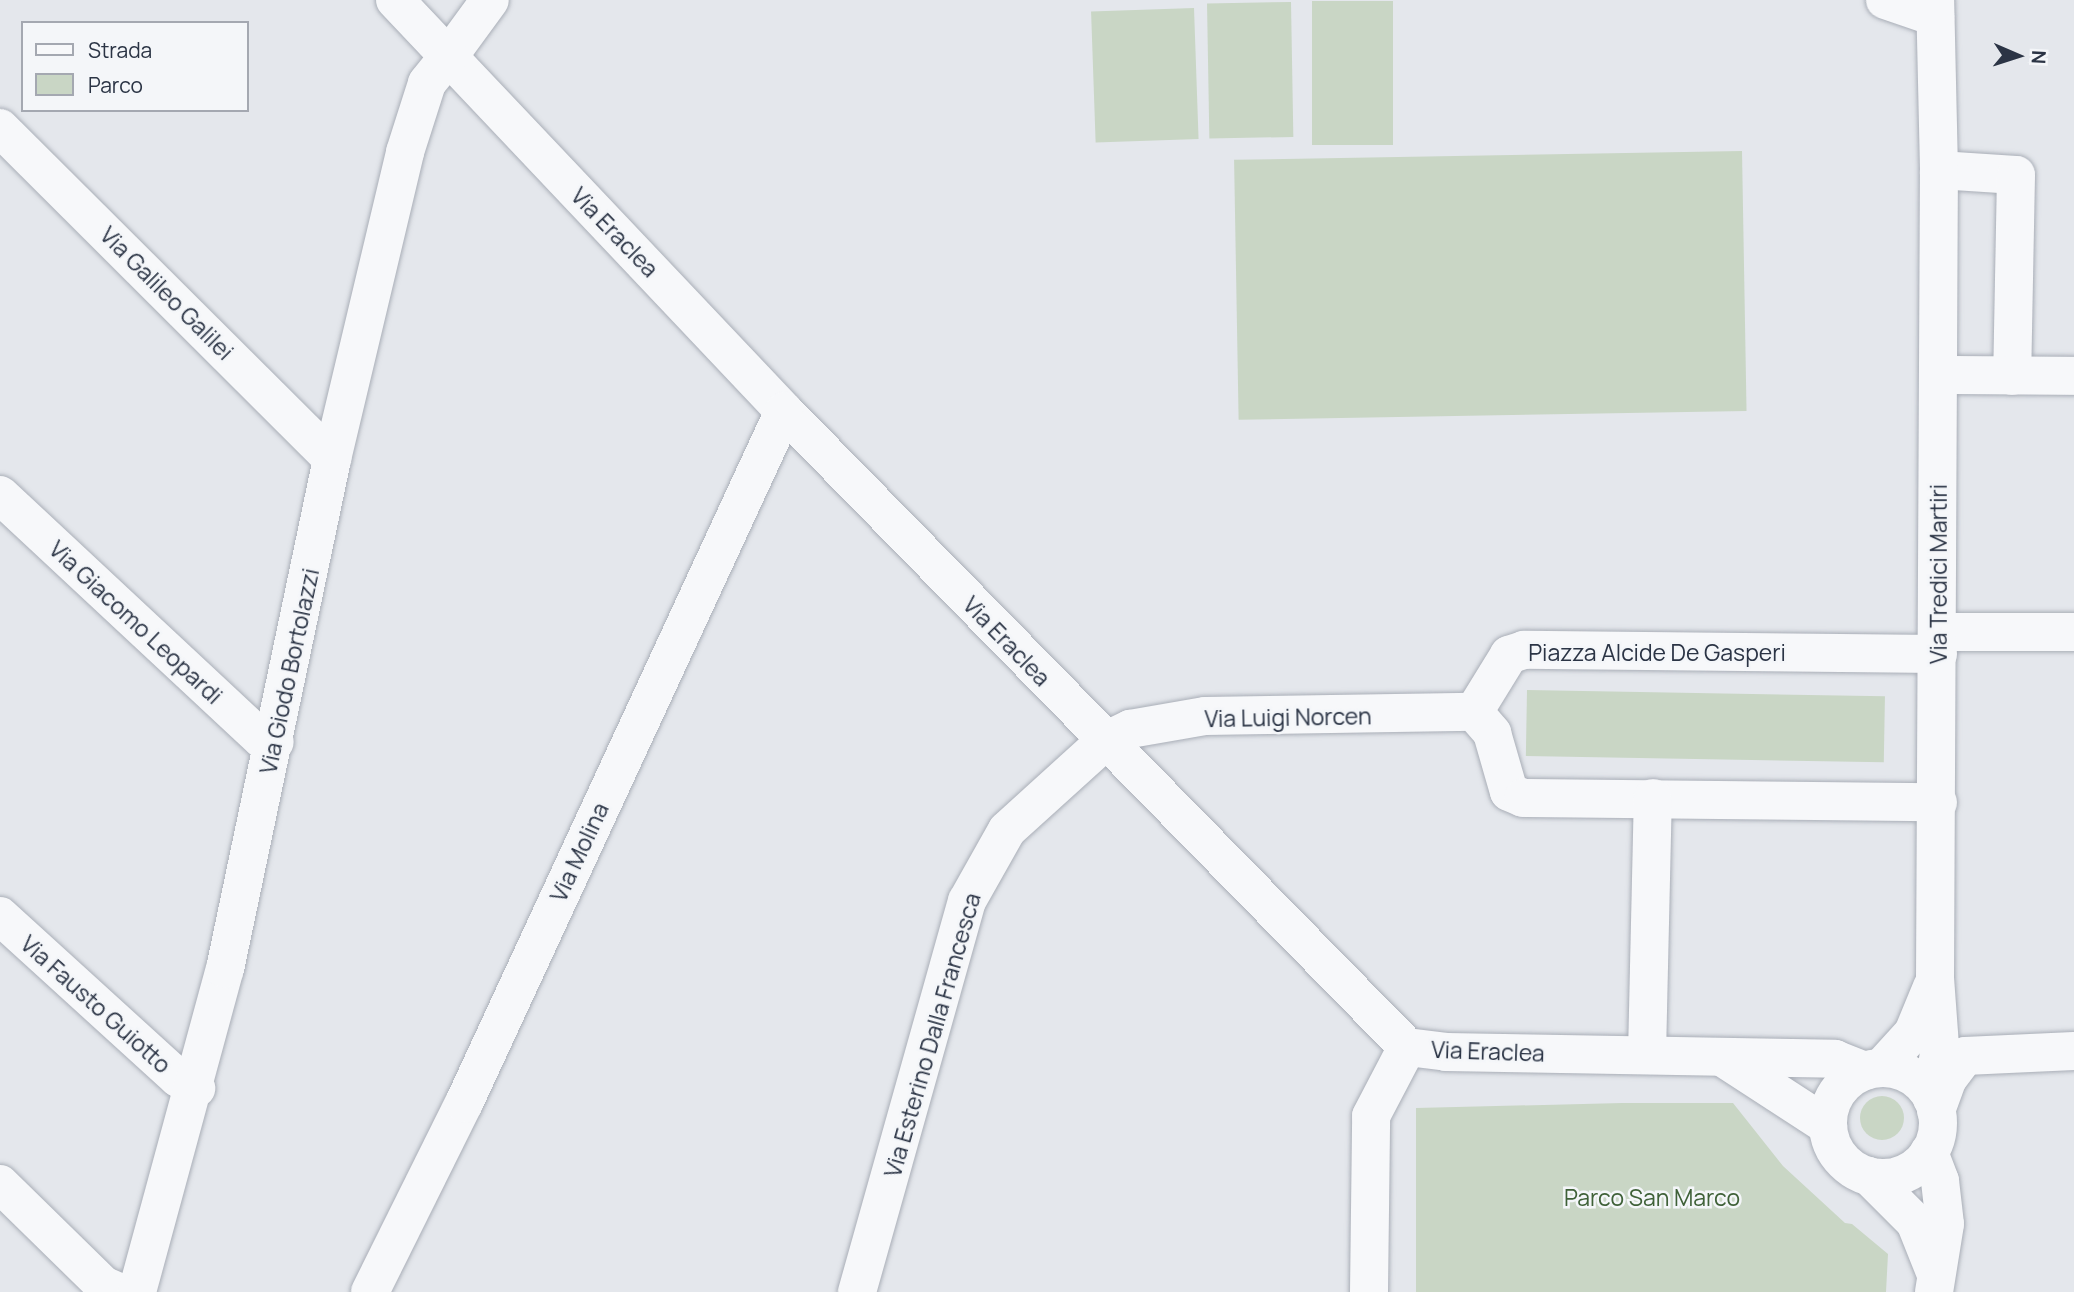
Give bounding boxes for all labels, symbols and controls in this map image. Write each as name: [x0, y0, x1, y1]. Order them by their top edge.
legend: [21, 21, 248, 112]
north arrow: [1983, 21, 2053, 91]
text: Strada: [88, 36, 152, 64]
text: N: [2026, 50, 2052, 65]
text: Parco: [88, 71, 143, 99]
street label: Via Eraclea: [566, 182, 664, 282]
street label: Via Galileo Galilei: [95, 221, 239, 365]
street label: Via Tredici Martiri: [1924, 484, 1952, 664]
street label: Via Giacomo Leopardi: [44, 535, 228, 709]
street label: Via Giodo Bortolazzi: [254, 566, 324, 776]
street label: Via Eraclea: [958, 591, 1056, 691]
street label: Piazza Alcide De Gasperi: [1528, 638, 1786, 666]
street label: Via Luigi Norcen: [1204, 702, 1372, 732]
street label: Via Molina: [544, 798, 614, 906]
street label: Via Esterino Dalla Francesca: [878, 890, 986, 1180]
street label: Via Fausto Guiotto: [15, 929, 177, 1079]
street label: Via Eraclea: [1431, 1035, 1545, 1067]
park label: Parco San Marco: [1564, 1183, 1740, 1211]

